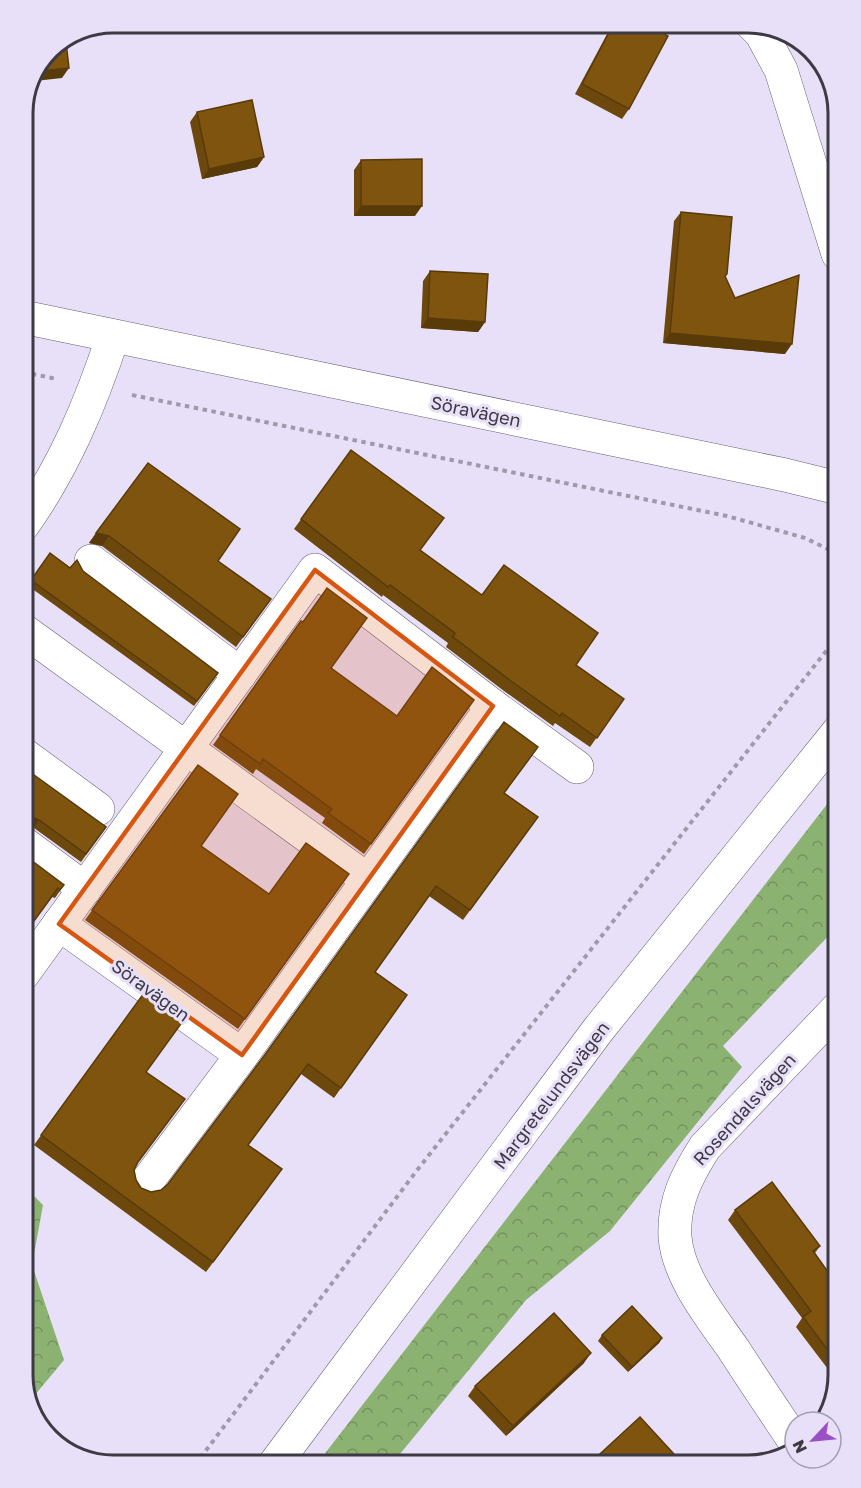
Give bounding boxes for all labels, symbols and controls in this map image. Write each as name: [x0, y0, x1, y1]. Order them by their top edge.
street label: Söravägen: [429, 391, 523, 431]
street label: Söravägen: [108, 954, 194, 1026]
street label: Margretelundsvägen: [488, 1017, 614, 1173]
street label: Rosendalsvägen: [688, 1049, 800, 1169]
north arrow: [783, 1410, 843, 1470]
text: N: [788, 1437, 811, 1456]

